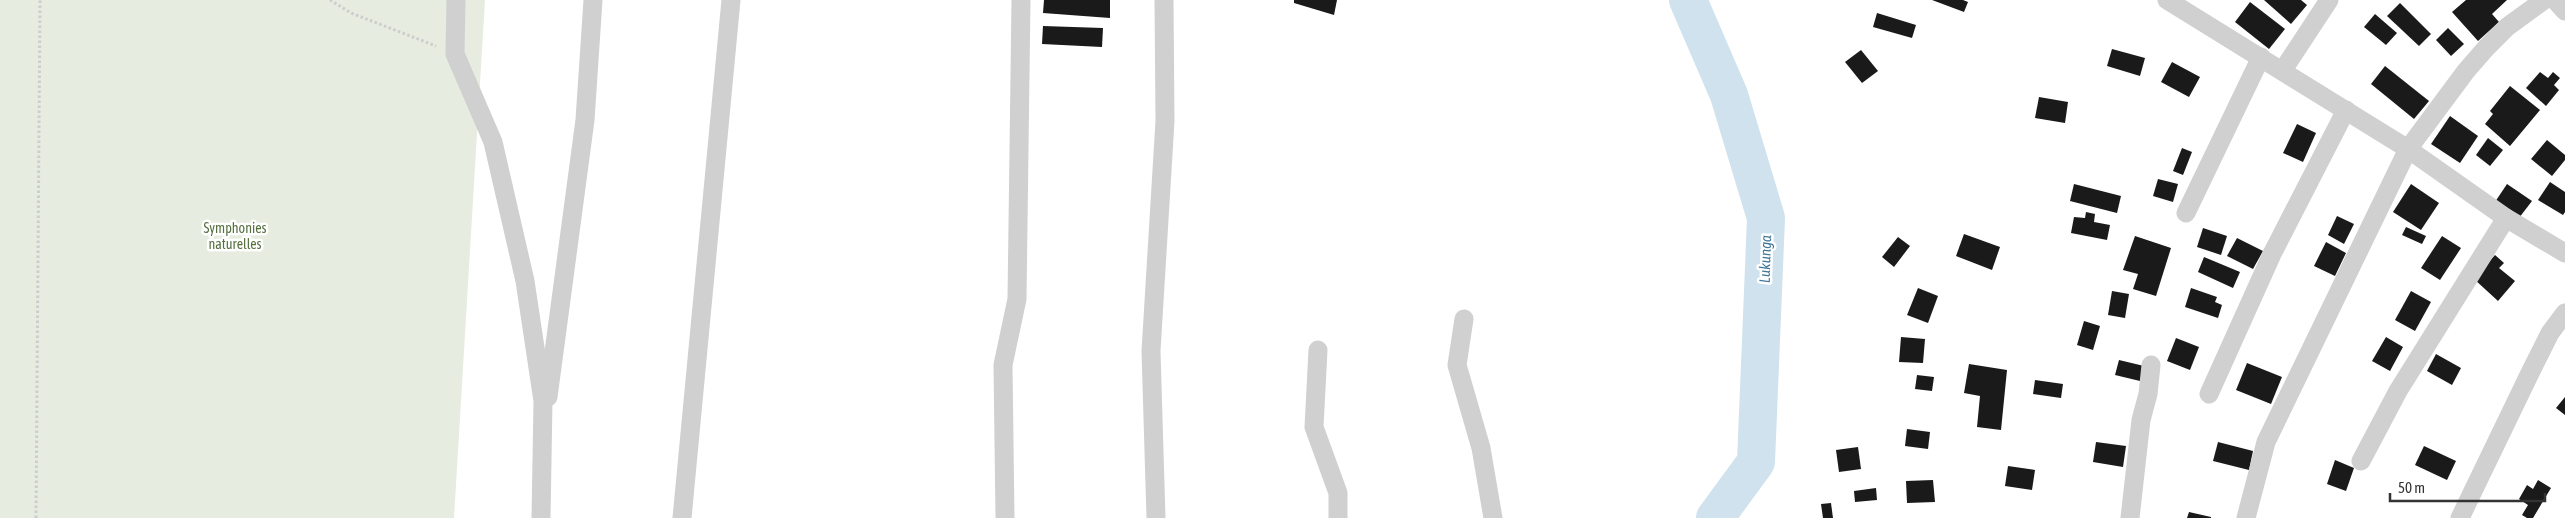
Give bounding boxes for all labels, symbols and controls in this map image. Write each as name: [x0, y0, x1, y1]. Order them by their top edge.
park label: Symphonies naturelles: [204, 220, 267, 252]
water label: Lukunga: [1756, 235, 1774, 283]
scale bar: [2390, 470, 2545, 502]
text: 50 m: [2398, 479, 2425, 496]

